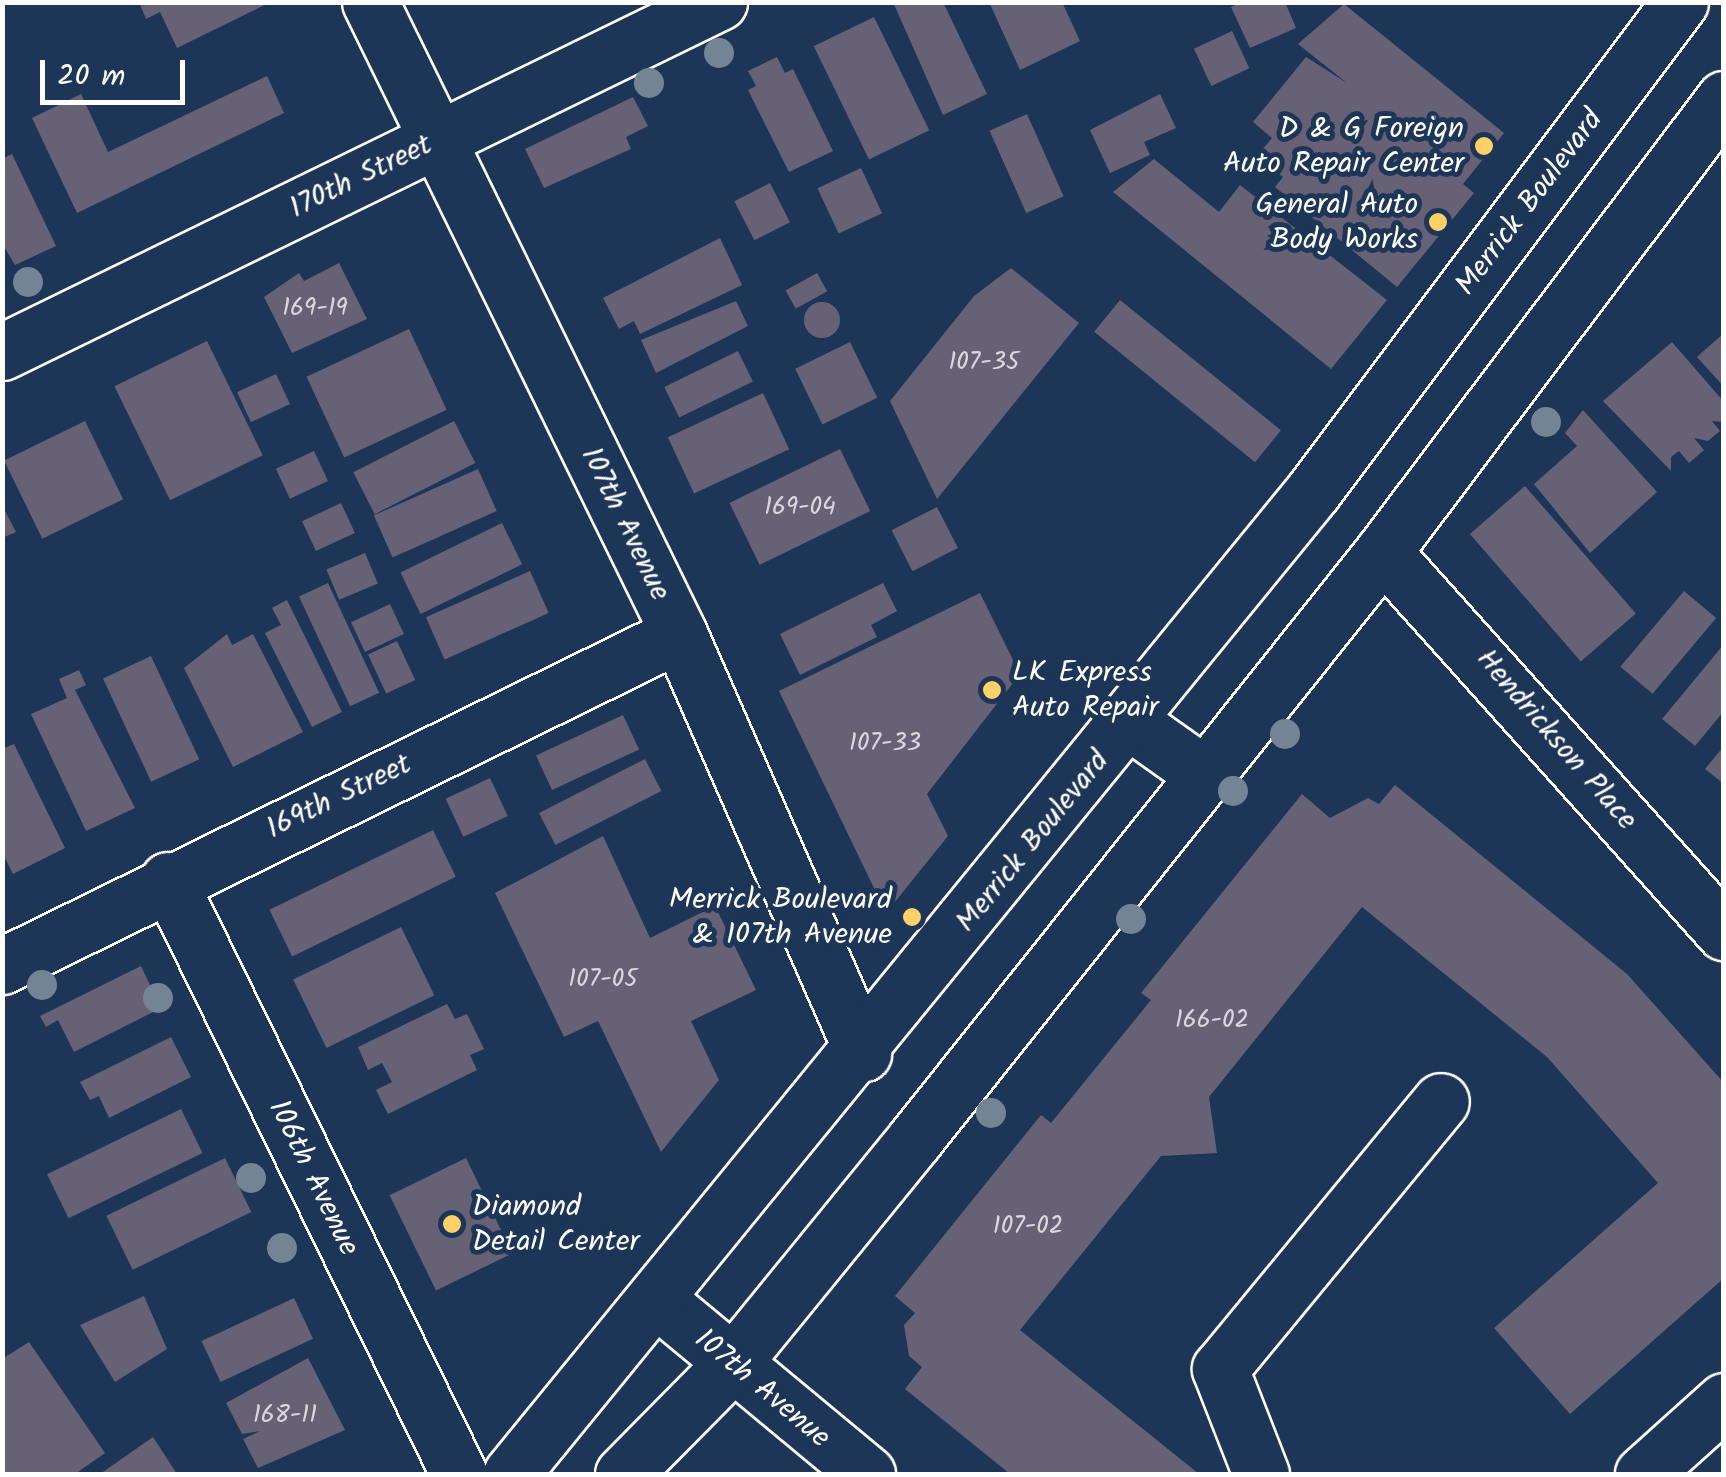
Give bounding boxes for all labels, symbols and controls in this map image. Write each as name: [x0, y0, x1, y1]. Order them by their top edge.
scale bar: [45, 40, 190, 102]
text: 20 m: [57, 53, 125, 101]
street label: Merrick Boulevard: [1448, 103, 1612, 303]
place label: D & G Foreign Auto Repair Center: [1223, 111, 1464, 182]
street label: 170th Street: [284, 127, 438, 227]
marker: D & G Foreign Auto Repair Center: [1473, 135, 1495, 157]
place label: General Auto Body Works: [1255, 187, 1418, 258]
marker: General Auto Body Works: [1427, 211, 1449, 233]
house number: 169-19: [282, 293, 348, 323]
house number: 107-35: [948, 347, 1020, 377]
street label: 107th Avenue: [572, 441, 678, 607]
house number: 169-04: [764, 492, 836, 522]
street label: Hendrickson Place: [1468, 642, 1644, 838]
place label: LK Express Auto Repair: [1012, 655, 1158, 726]
marker: LK Express Auto Repair: [981, 679, 1003, 701]
house number: 107-33: [849, 728, 921, 758]
street label: Merrick Boulevard: [949, 744, 1117, 940]
street label: 169th Street: [261, 747, 417, 847]
place label: Merrick Boulevard & 107th Avenue: [669, 882, 892, 952]
marker: Merrick Boulevard & 107th Avenue: [901, 906, 923, 928]
house number: 107-05: [568, 964, 638, 994]
house number: 166-02: [1175, 1005, 1249, 1035]
street label: 106th Avenue: [260, 1094, 366, 1262]
place label: Diamond Detail Center: [472, 1189, 640, 1260]
house number: 107-02: [993, 1211, 1063, 1241]
marker: Diamond Detail Center: [441, 1213, 463, 1235]
street label: 107th Avenue: [687, 1322, 837, 1456]
house number: 168-11: [253, 1400, 317, 1430]

